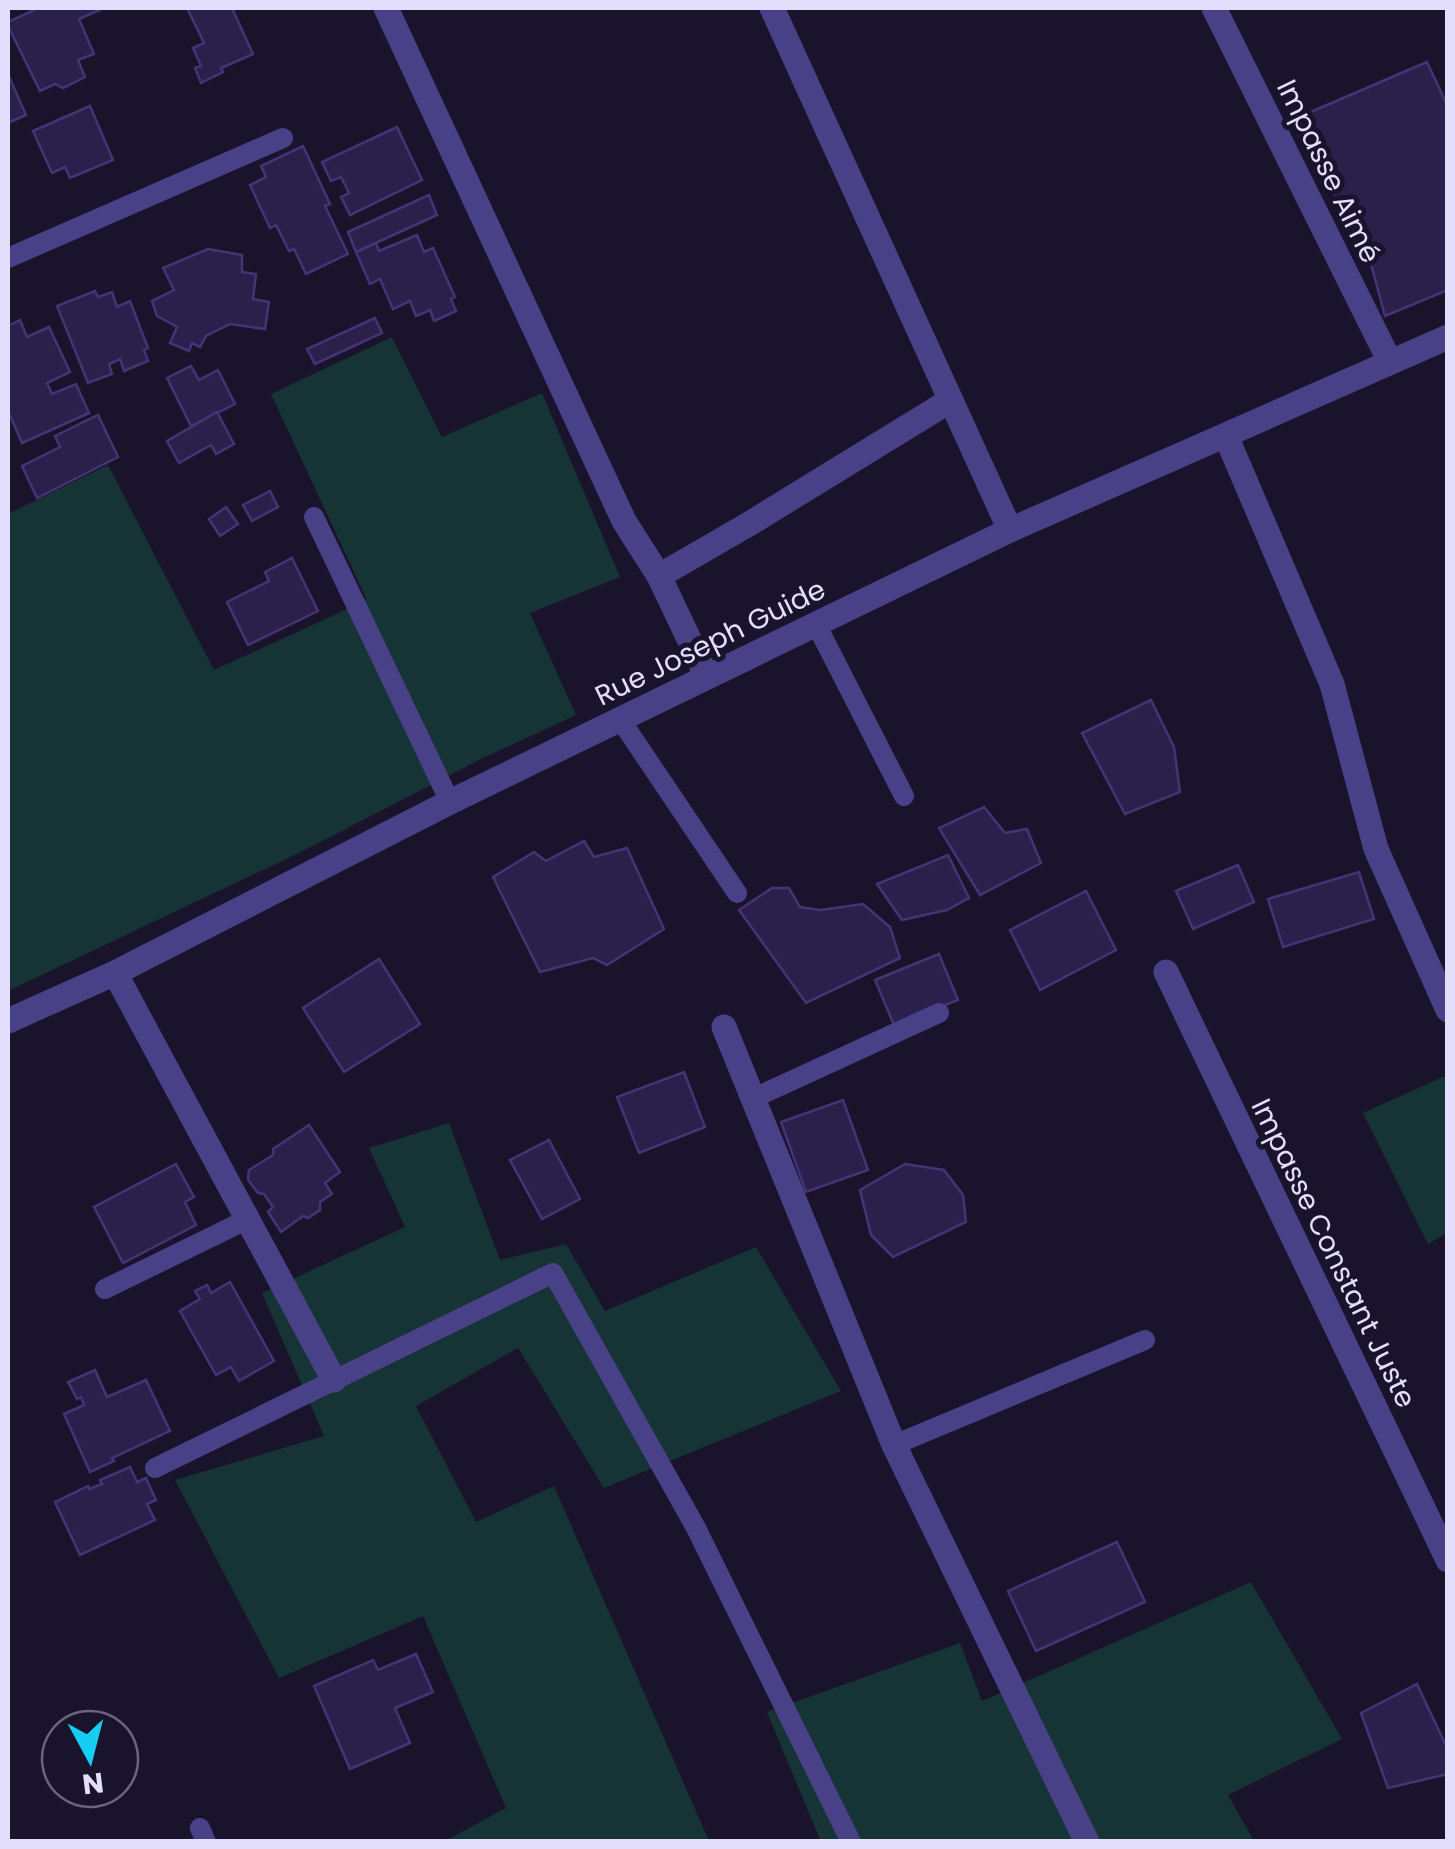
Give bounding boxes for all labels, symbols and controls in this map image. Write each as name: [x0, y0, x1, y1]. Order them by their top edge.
street label: Impasse Aimé: [1267, 73, 1390, 269]
street label: Rue Joseph Guide: [589, 570, 832, 715]
street label: Impasse Constant Juste: [1242, 1092, 1425, 1414]
north arrow: [40, 1709, 140, 1809]
text: N: [80, 1763, 106, 1804]

